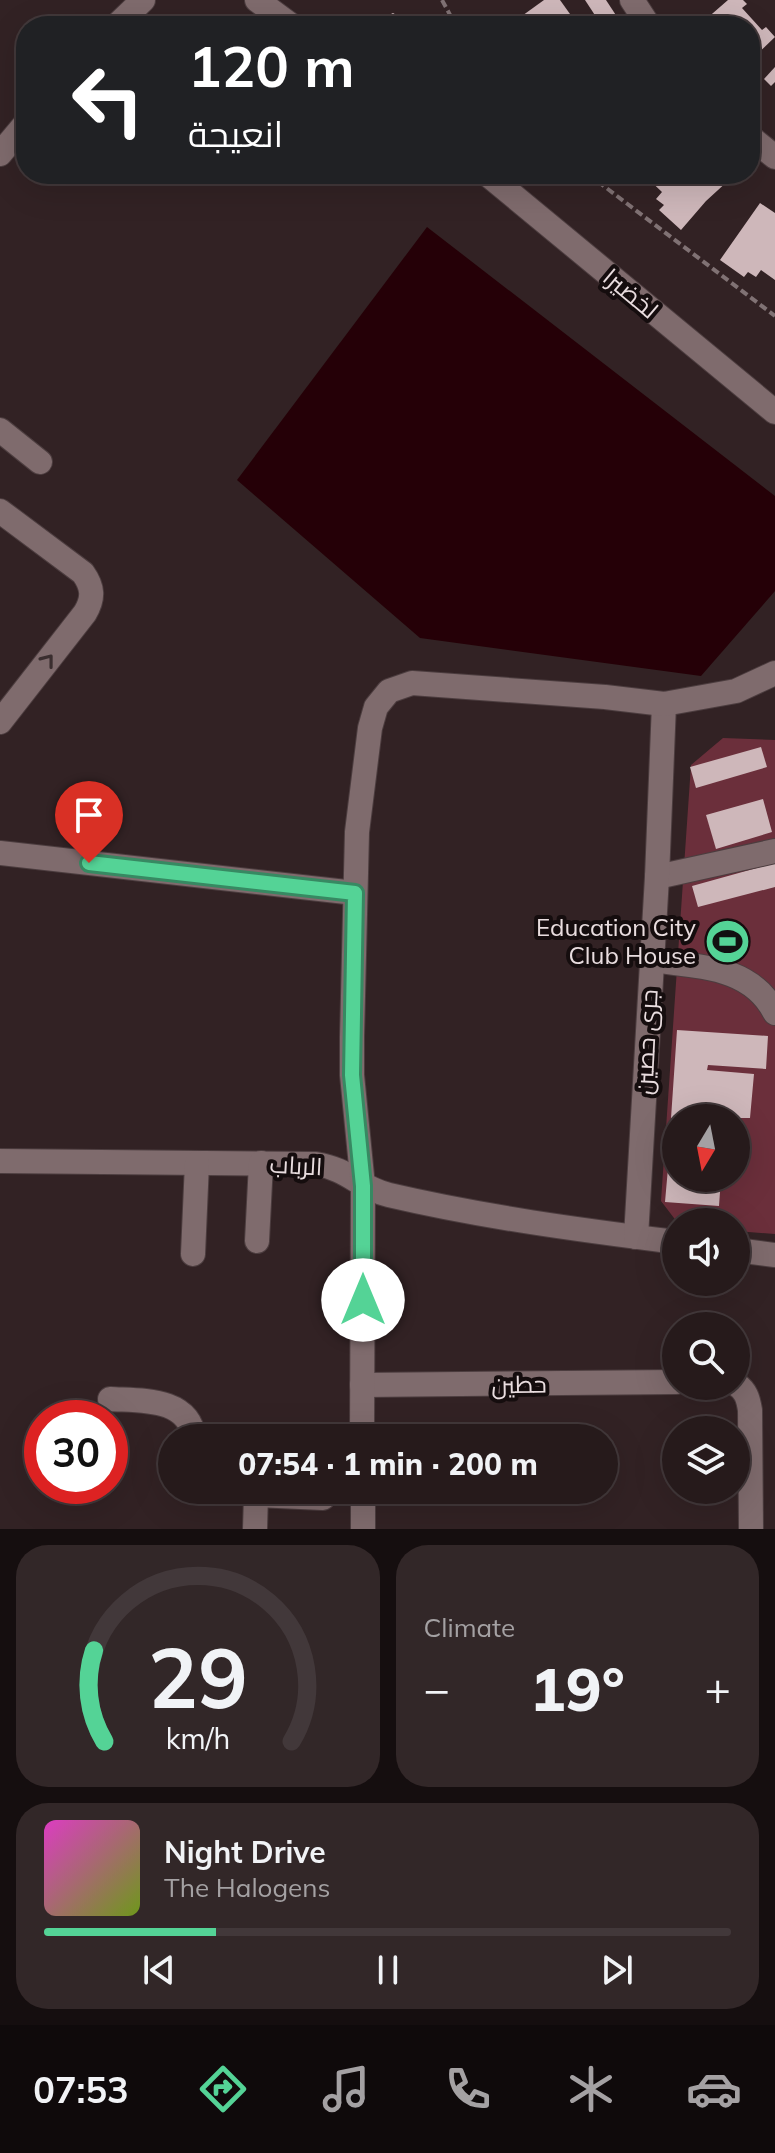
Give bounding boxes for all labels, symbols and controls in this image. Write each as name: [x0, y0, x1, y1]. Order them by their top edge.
text: 120 m: [188, 31, 355, 101]
icon: left: [56, 48, 160, 152]
text: انعيجة: [188, 111, 283, 156]
street label: لخضيرا: [598, 261, 664, 325]
one-way arrow: [38, 655, 53, 669]
pin: [55, 781, 123, 863]
icon: arrive: [67, 793, 111, 837]
place label: Education City Club House: [536, 912, 696, 970]
sports icon: Education City Club House: [703, 917, 751, 965]
street label: جرى حصين: [628, 988, 664, 1096]
north arrow: [662, 1104, 750, 1192]
map controls: [662, 1104, 750, 1504]
street label: الرباب: [269, 1149, 323, 1181]
button: sound: [662, 1208, 750, 1296]
position arrow: [321, 1258, 405, 1342]
button: search: [662, 1312, 750, 1400]
street label: حطين: [491, 1369, 547, 1399]
speed limit sign: 30: [24, 1400, 128, 1504]
button: layers: [662, 1416, 750, 1504]
text: 07:54 · 1 min · 200 m: [238, 1445, 538, 1483]
text: Climate: [424, 1611, 515, 1644]
text: 29: [148, 1624, 248, 1729]
text: 19°: [530, 1651, 625, 1726]
text: −: [424, 1661, 450, 1716]
text: +: [705, 1661, 731, 1716]
text: km/h: [165, 1720, 230, 1756]
text: Night Drive: [164, 1833, 326, 1871]
text: The Halogens: [164, 1871, 330, 1904]
icon: previous: [137, 1948, 181, 1992]
icon: pause: [366, 1948, 410, 1992]
icon: next: [595, 1948, 639, 1992]
icon: directions: [195, 2061, 251, 2117]
icon: music: [318, 2061, 374, 2117]
icon: phone: [440, 2061, 496, 2117]
icon: climate: [563, 2061, 619, 2117]
icon: car: [686, 2061, 742, 2117]
text: 07:53: [33, 2067, 129, 2112]

